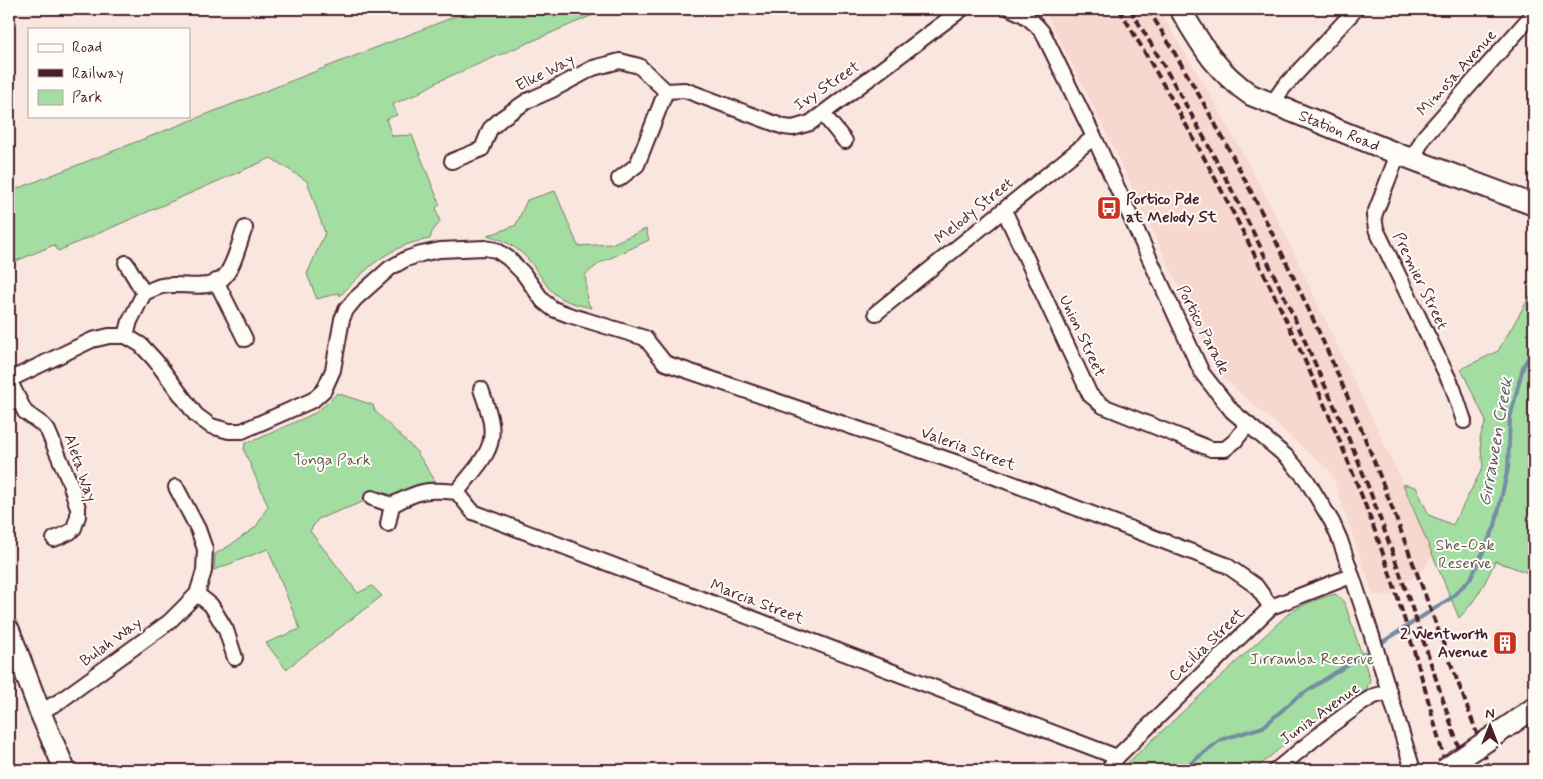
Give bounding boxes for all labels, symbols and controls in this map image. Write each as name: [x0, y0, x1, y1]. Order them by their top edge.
street label: Mimosa Avenue: [1412, 25, 1502, 121]
legend: [28, 28, 190, 118]
text: Road: [72, 38, 102, 58]
street label: Elke Way: [512, 49, 578, 97]
street label: Ivy Street: [790, 56, 864, 116]
text: Railway: [72, 64, 124, 84]
text: Park: [72, 88, 102, 108]
street label: Station Road: [1295, 105, 1383, 157]
street label: Melody Street: [930, 173, 1018, 249]
place label: Portico Pde at Melody St: [1126, 189, 1218, 228]
bus stop icon: Portico Pde at Melody St: [1096, 195, 1122, 221]
street label: Premier Street: [1387, 229, 1453, 333]
street label: Portico Parade: [1172, 282, 1235, 378]
street label: Union Street: [1054, 292, 1110, 381]
water label: Girraween Creek: [1473, 375, 1519, 508]
street label: Valeria Street: [918, 422, 1019, 476]
street label: Aleta Way: [59, 431, 101, 505]
park label: Tonga Park: [293, 450, 371, 472]
park label: She-Oak Reserve: [1436, 535, 1494, 574]
street label: Marcia Street: [707, 575, 807, 630]
street label: Cecilia Street: [1164, 603, 1250, 687]
street label: Bulah Way: [76, 612, 146, 672]
place label: 2 Wentworth Avenue: [1400, 624, 1488, 663]
building icon: 2 Wentworth Avenue: [1492, 630, 1518, 656]
park label: Jirramba Reserve: [1250, 649, 1375, 670]
street label: Junia Avenue: [1276, 678, 1364, 750]
north arrow: [1466, 702, 1516, 752]
text: N: [1485, 705, 1495, 723]

